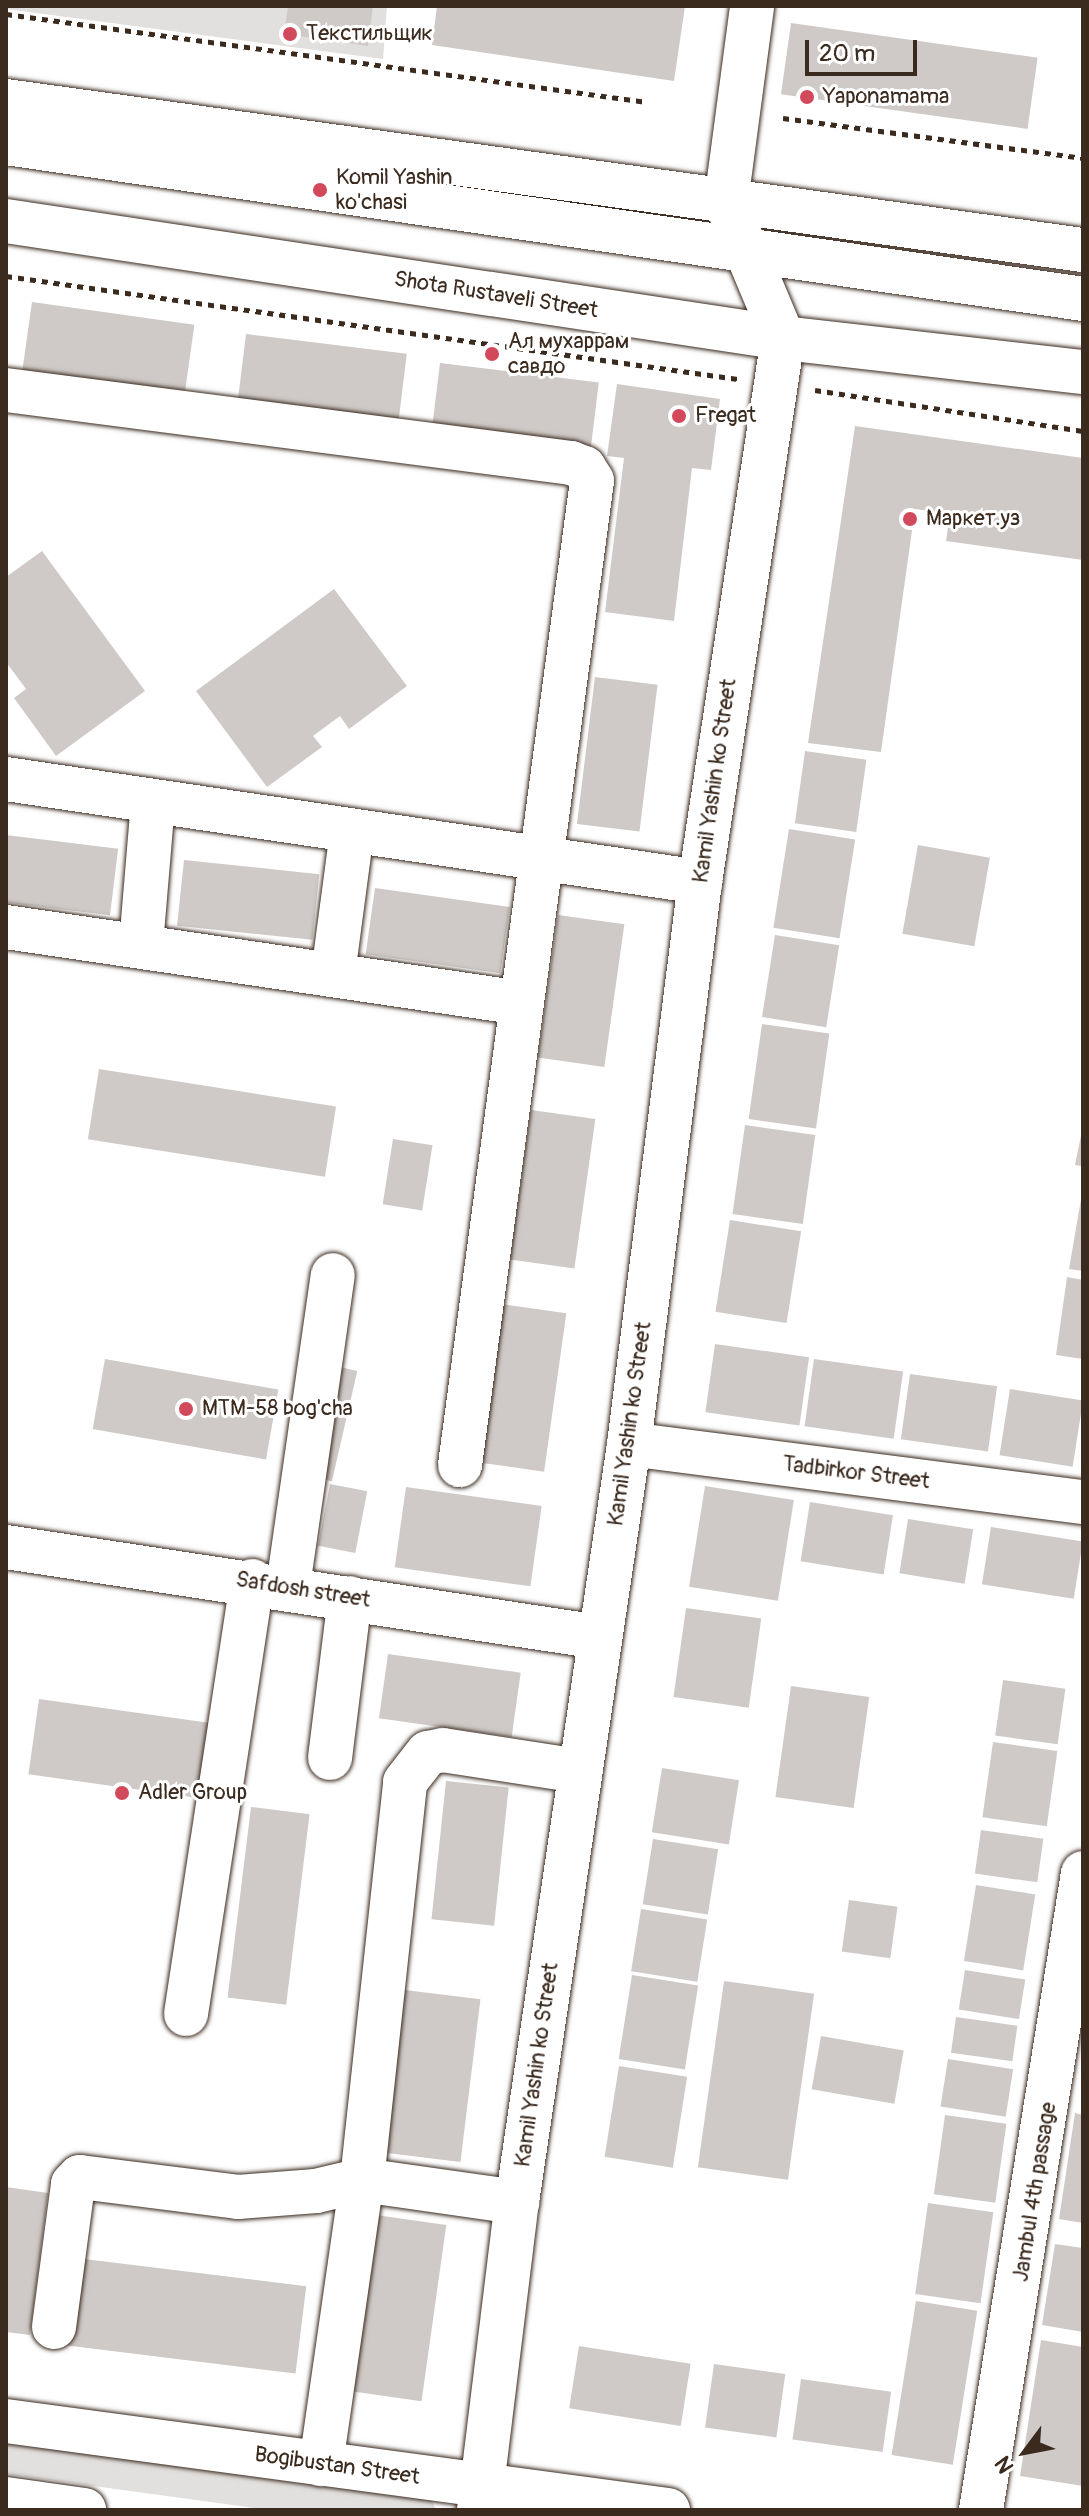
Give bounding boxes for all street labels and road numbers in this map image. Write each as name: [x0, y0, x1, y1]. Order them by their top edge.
street label: Shota Rustaveli Street: [392, 266, 600, 324]
street label: Kamil Yashin ko Street: [688, 677, 742, 885]
street label: Kamil Yashin ko Street: [603, 1320, 657, 1528]
street label: Tadbirkor Street: [781, 1451, 931, 1495]
street label: Safdosh street: [234, 1566, 372, 1614]
street label: Kamil Yashin ko Street: [510, 1961, 564, 2169]
street label: Jambul 4th passage: [1008, 2100, 1062, 2284]
street label: Bogibustan Street: [253, 2441, 421, 2491]

